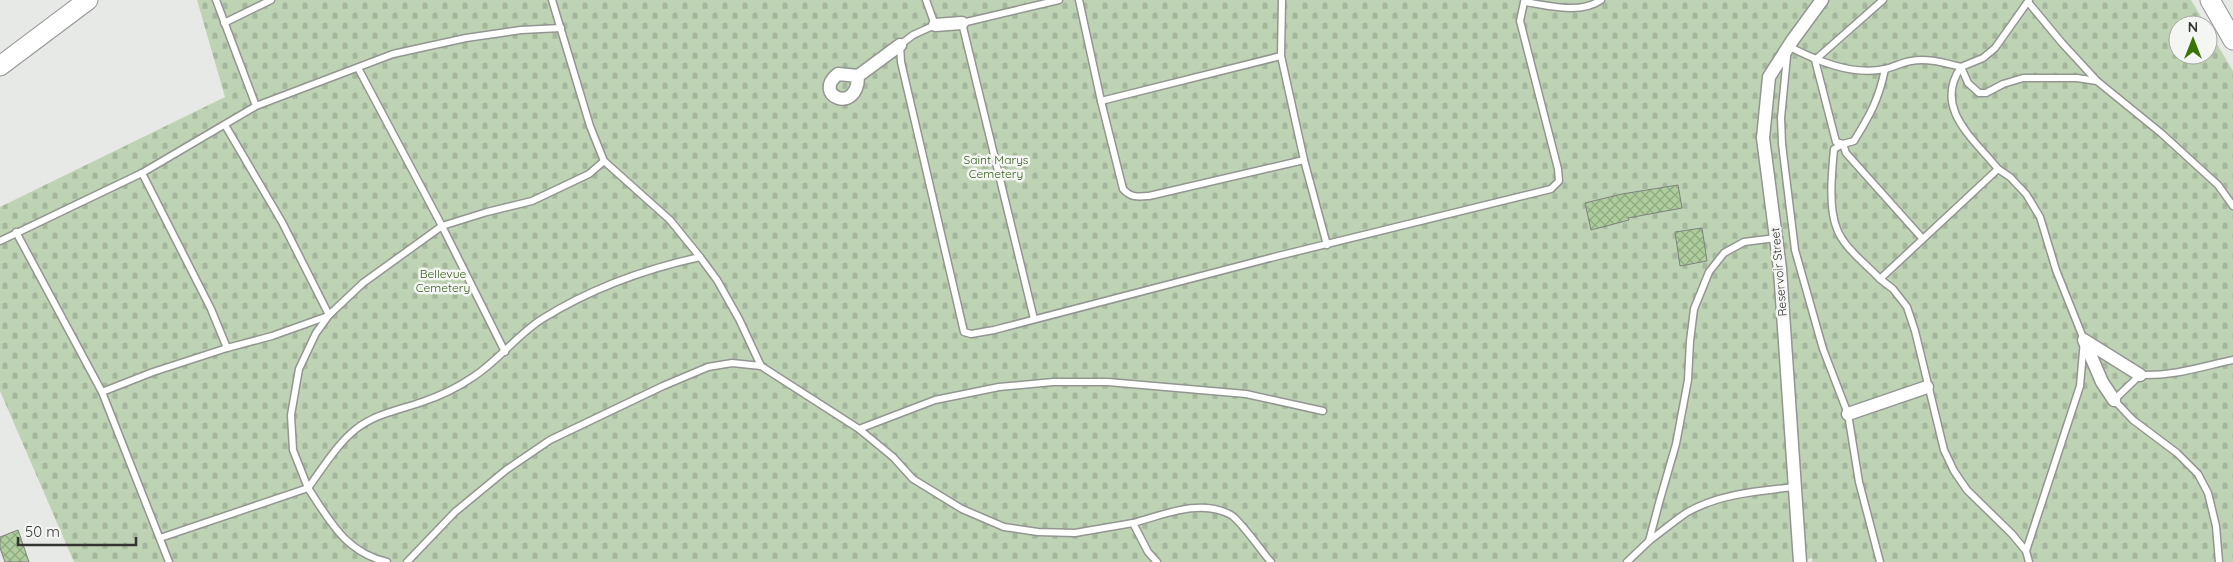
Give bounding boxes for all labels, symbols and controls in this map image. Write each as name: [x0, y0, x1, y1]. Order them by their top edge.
north arrow: [2168, 15, 2218, 65]
text: N: [2188, 18, 2198, 36]
park label: Saint Marys Cemetery: [963, 152, 1029, 181]
street label: Reservoir Street: [1767, 227, 1790, 317]
park label: Bellevue Cemetery: [416, 266, 470, 295]
scale bar: [18, 514, 135, 546]
text: 50 m: [25, 522, 60, 541]

